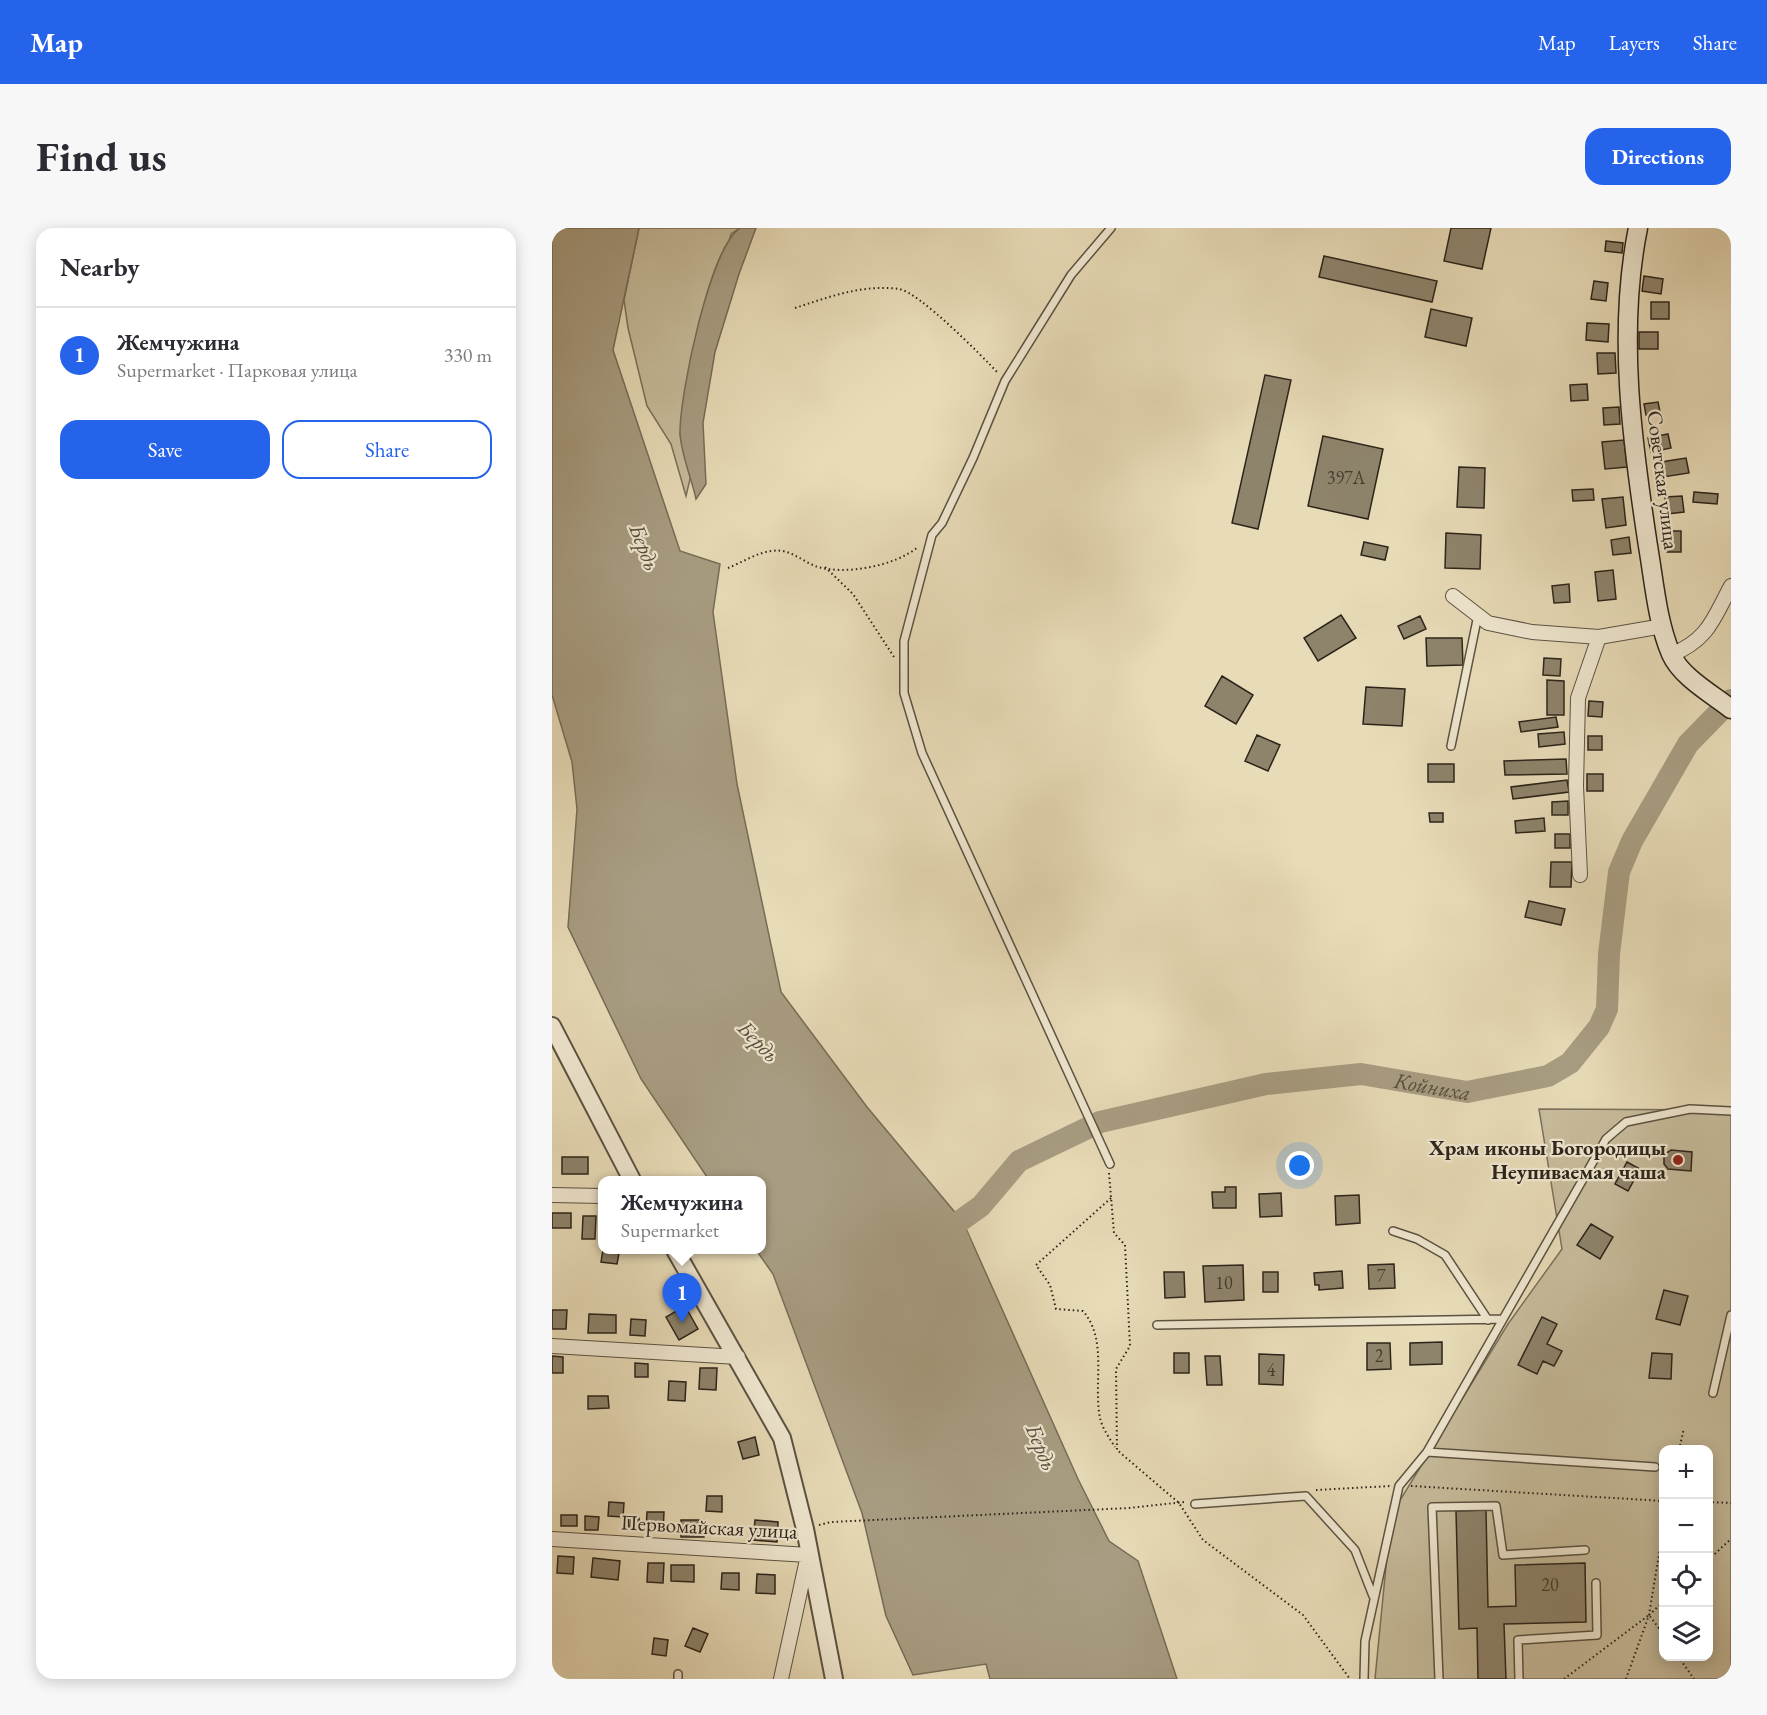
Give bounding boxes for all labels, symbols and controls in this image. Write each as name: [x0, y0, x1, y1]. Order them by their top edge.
text: Map: [30, 24, 83, 60]
text: Map: [1538, 29, 1576, 56]
text: Layers: [1609, 29, 1660, 56]
text: Share: [1693, 29, 1737, 56]
button: Directions: [1585, 128, 1731, 185]
text: Find us: [36, 129, 167, 184]
text: Nearby: [60, 250, 140, 284]
text: Жемчужина: [117, 328, 239, 357]
text: 1: [74, 342, 85, 368]
text: 330 m: [444, 342, 492, 368]
text: Supermarket · Парковая улица: [117, 357, 357, 383]
street label: Советская улица: [1642, 409, 1685, 552]
button: Save: [60, 420, 270, 479]
button: Share: [282, 420, 492, 479]
house number: 397А: [1327, 466, 1366, 489]
water label: Бердь: [622, 519, 667, 575]
water label: Бердь: [731, 1013, 786, 1069]
water label: Койниха: [1391, 1066, 1473, 1107]
place label: Храм иконы Богородицы Неупиваемая чаша: [1428, 1134, 1667, 1185]
your location: [1285, 1151, 1314, 1180]
marker: Храм иконы Богородицы Неупиваемая чаша: [1671, 1153, 1685, 1167]
popup: [598, 1176, 766, 1254]
text: Жемчужина: [621, 1188, 743, 1217]
text: Supermarket: [621, 1217, 719, 1243]
house number: 7: [1377, 1264, 1386, 1287]
house number: 10: [1215, 1271, 1233, 1294]
pin: 1: [662, 1274, 702, 1323]
house number: 2: [1375, 1344, 1384, 1367]
house number: 4: [1267, 1358, 1276, 1381]
water label: Бердь: [1019, 1419, 1064, 1475]
map controls: [1659, 1445, 1713, 1661]
button: +: [1659, 1445, 1713, 1499]
button: −: [1659, 1499, 1713, 1553]
street label: Первомайская улица: [620, 1508, 799, 1545]
button: locate: [1659, 1553, 1713, 1607]
house number: 20: [1541, 1573, 1559, 1596]
button: layers: [1659, 1607, 1713, 1661]

